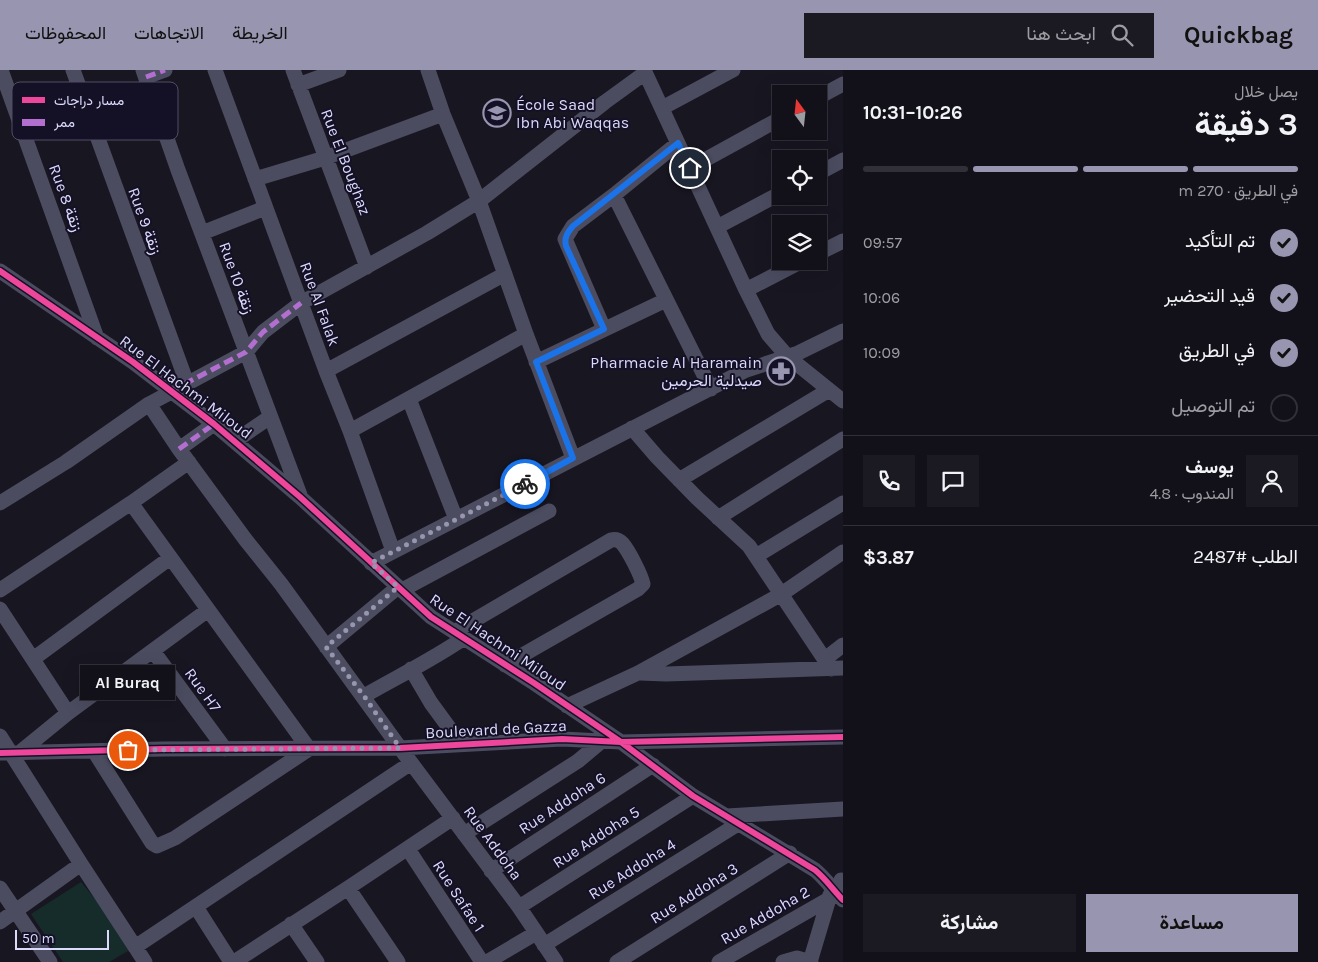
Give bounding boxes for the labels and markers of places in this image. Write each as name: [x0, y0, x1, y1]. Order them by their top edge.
place label: École Saad Ibn Abi Waqqas: [516, 95, 629, 132]
school or university icon: École Saad Ibn Abi Waqqas: [482, 98, 512, 128]
pin: [669, 147, 711, 189]
place label: Pharmacie Al Haramain صيدلية الحرمين: [590, 353, 762, 391]
pharmacy icon: Pharmacie Al Haramain صيدلية الحرمين: [766, 356, 796, 386]
callout: Al Buraq: [80, 665, 176, 700]
pin: [107, 729, 149, 771]

